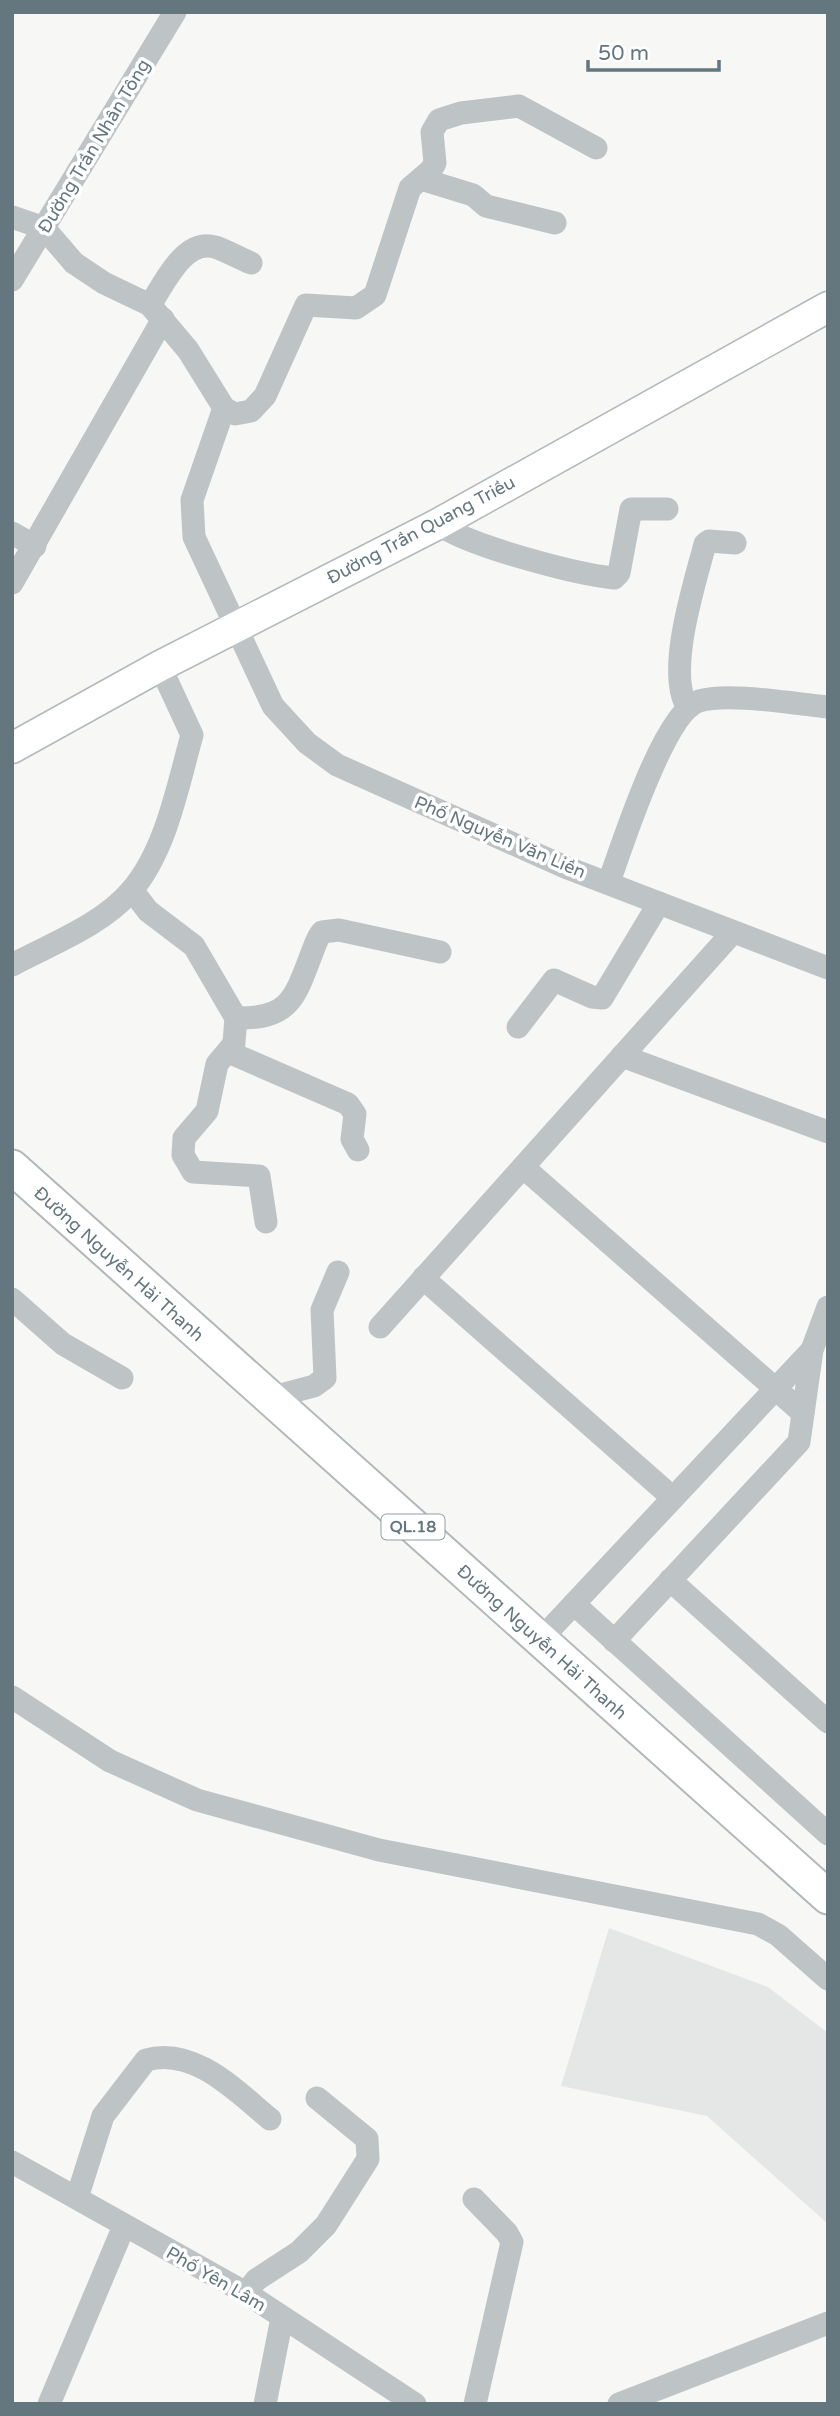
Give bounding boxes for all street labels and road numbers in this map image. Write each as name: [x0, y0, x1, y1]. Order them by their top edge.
street label: Đường Trần Nhân Tông: [33, 55, 155, 237]
street label: Đường Trần Quang Triều: [323, 471, 519, 589]
street label: Phố Nguyễn Văn Liền: [411, 791, 589, 883]
street label: Đường Nguyễn Hải Thanh: [29, 1182, 209, 1346]
road number: QL.18: [382, 1514, 444, 1540]
street label: Đường Nguyễn Hải Thanh: [452, 1560, 632, 1724]
street label: Phố Yên Lâm: [162, 2242, 270, 2316]

